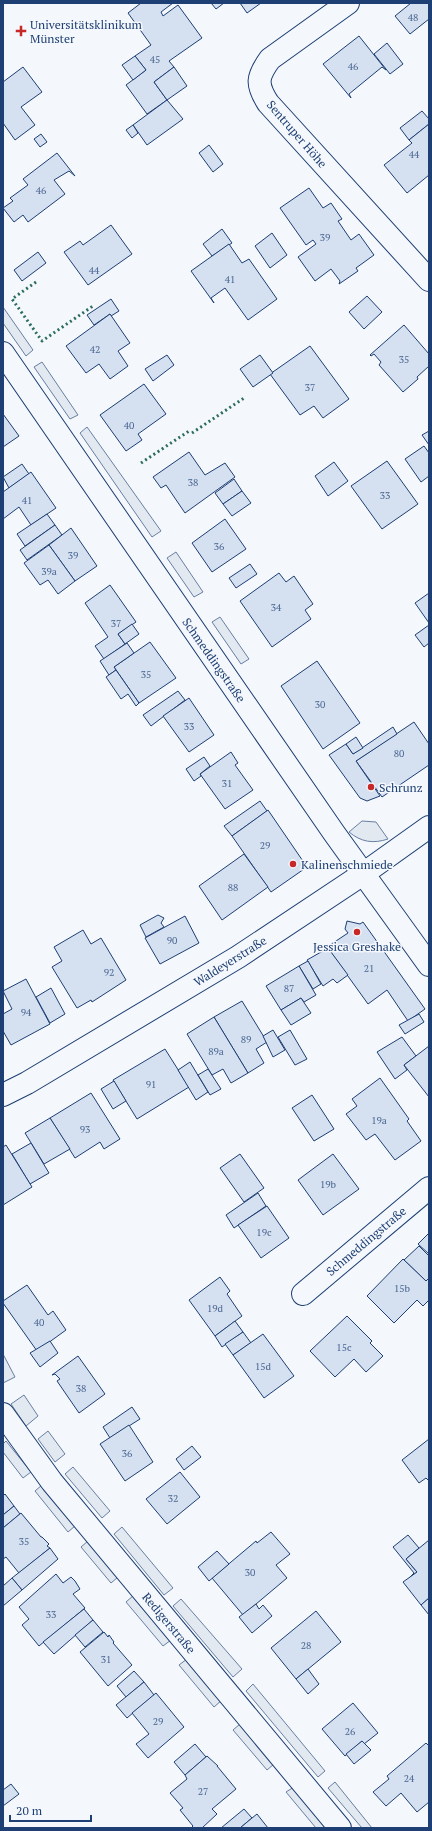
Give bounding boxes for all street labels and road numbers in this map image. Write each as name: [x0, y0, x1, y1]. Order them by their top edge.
street label: Sentruper Höhe: [264, 97, 330, 171]
street label: Schmeddingstraße: [179, 615, 249, 705]
street label: Waldeyerstraße: [191, 933, 269, 989]
street label: Schmeddingstraße: [323, 1203, 409, 1279]
street label: Redigerstraße: [139, 1590, 199, 1656]

